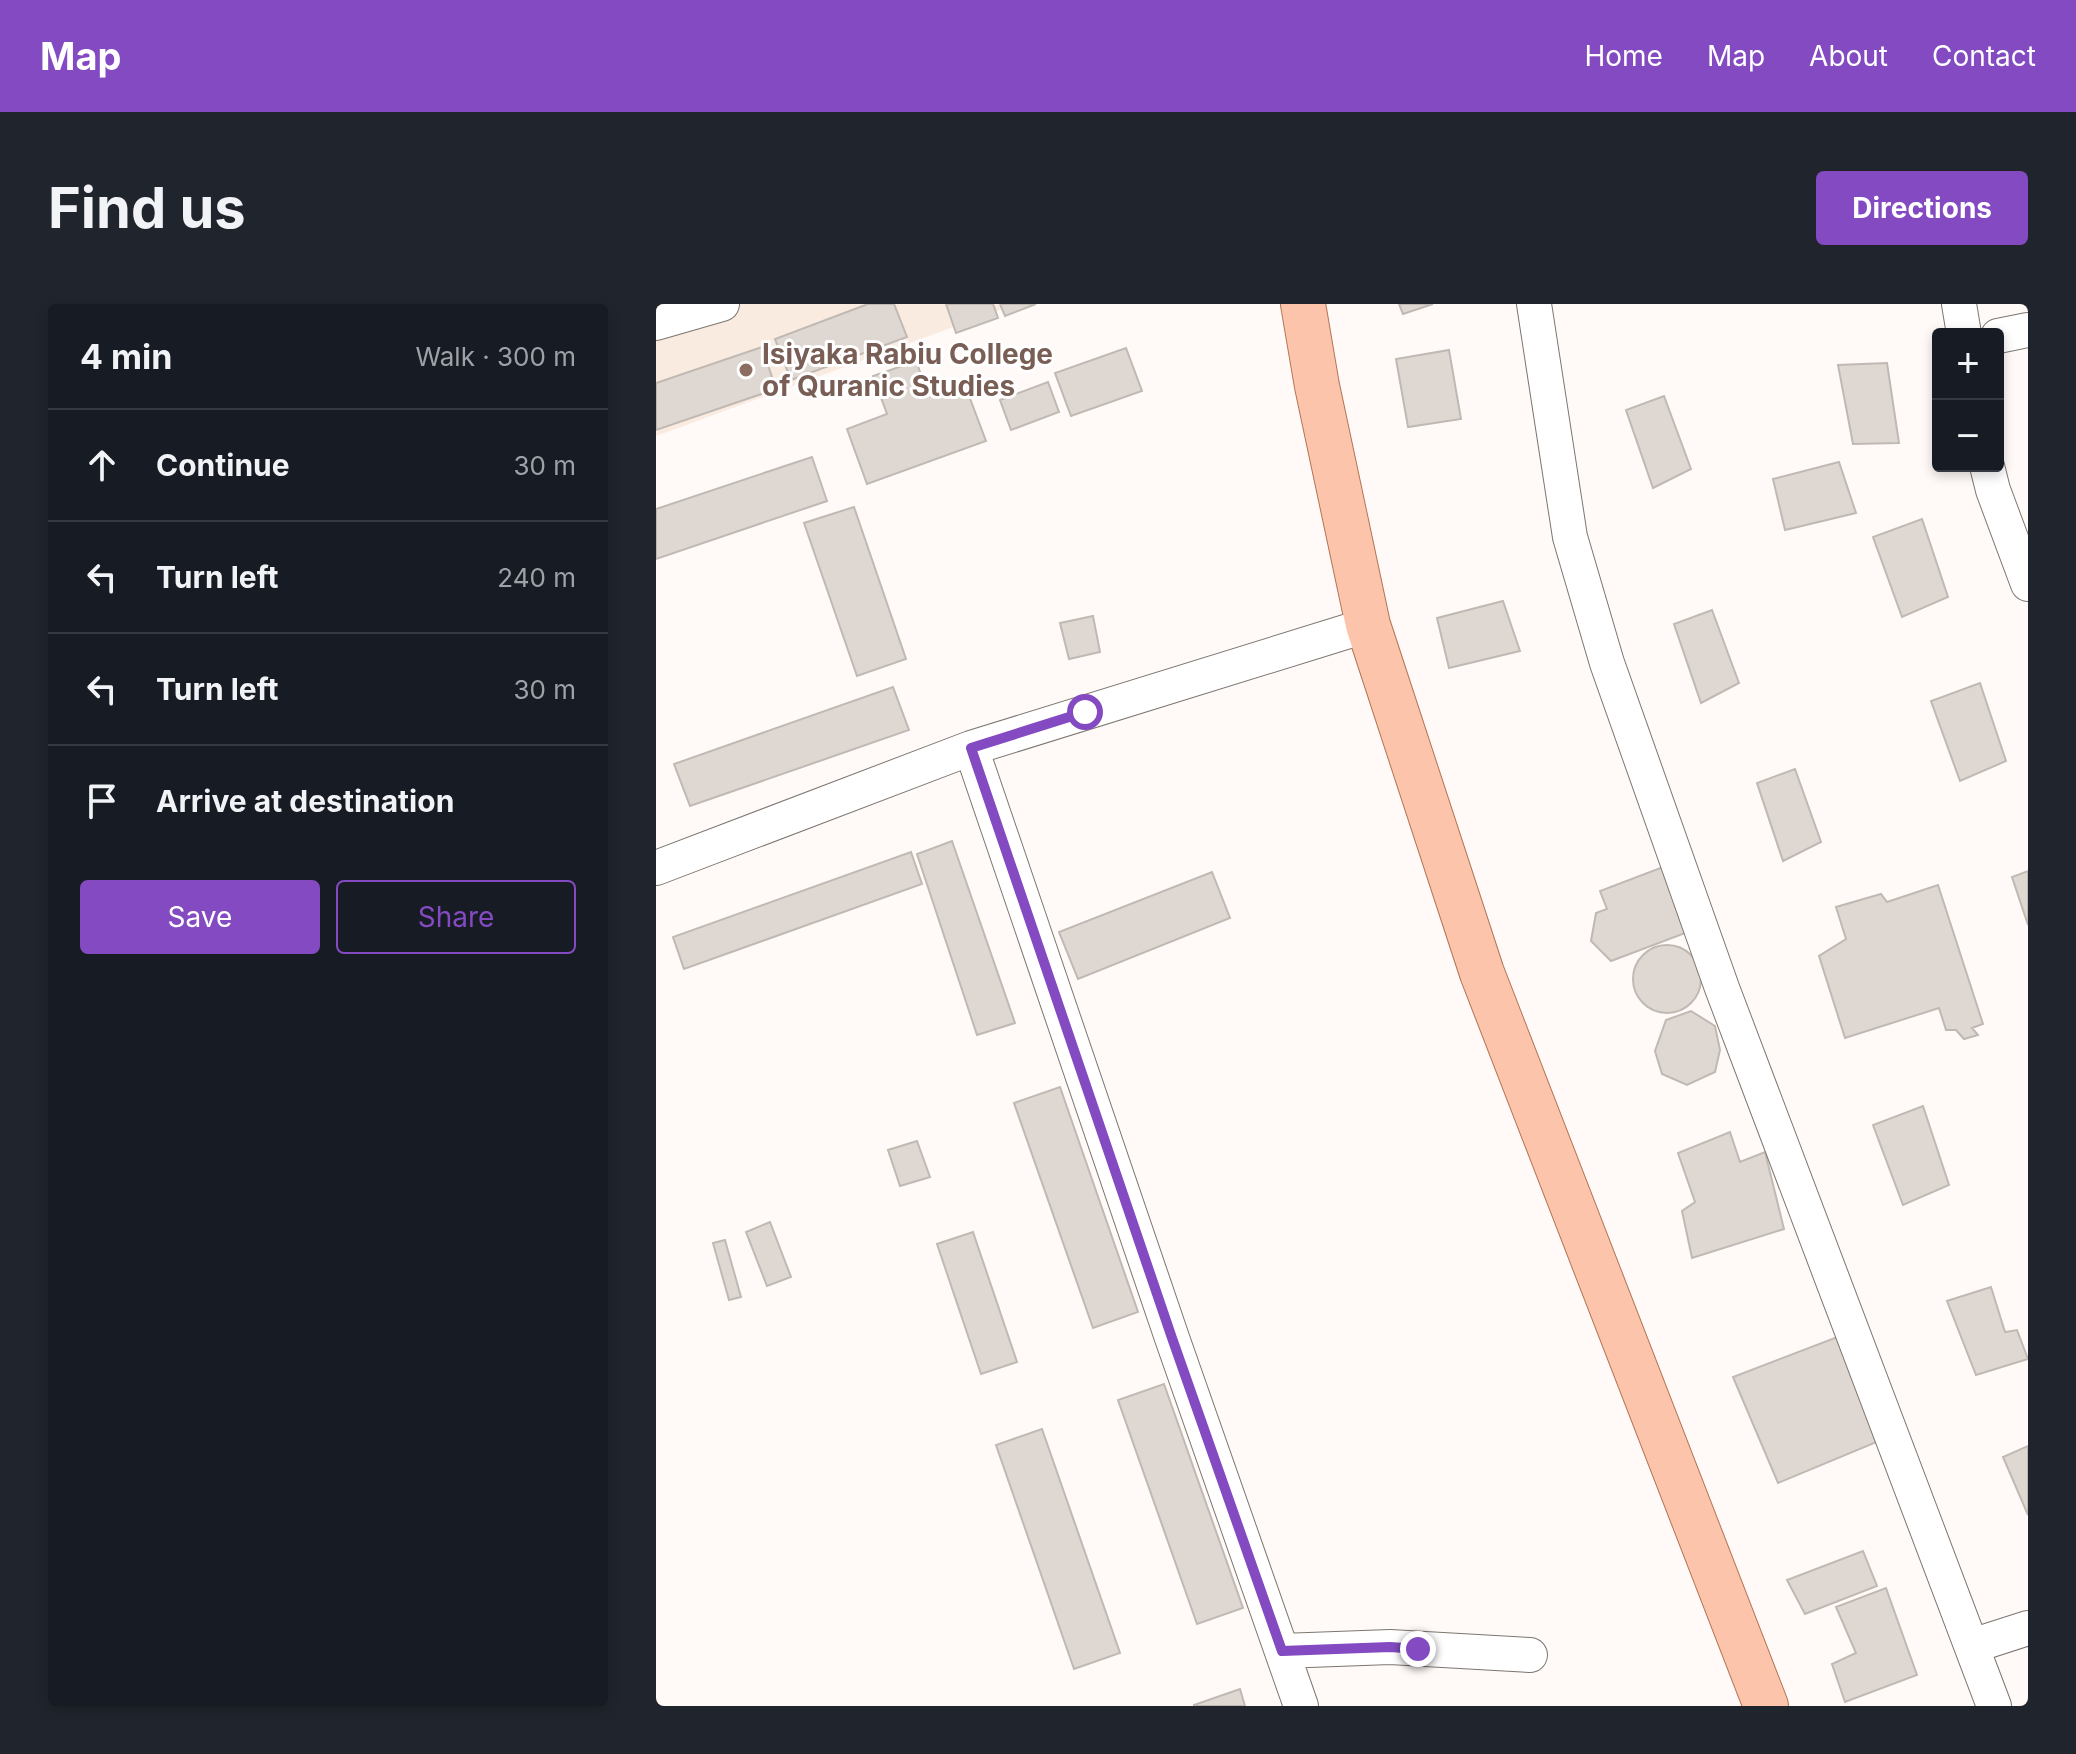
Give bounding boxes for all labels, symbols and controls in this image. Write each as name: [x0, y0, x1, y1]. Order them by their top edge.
text: Map: [40, 33, 121, 79]
text: Home: [1584, 39, 1663, 73]
text: Map: [1707, 39, 1765, 73]
text: About: [1809, 39, 1888, 73]
text: Contact: [1932, 39, 2036, 73]
button: Directions: [1816, 171, 2028, 245]
text: Find us: [48, 174, 246, 242]
map controls: [1932, 328, 2004, 472]
button: +: [1932, 328, 2004, 400]
text: 4 min: [80, 336, 172, 377]
place label: Isiyaka Rabiu College of Quranic Studies: [762, 337, 1053, 403]
text: Walk · 300 m: [415, 341, 576, 372]
marker: Isiyaka Rabiu College of Quranic Studies: [737, 361, 755, 379]
button: −: [1932, 400, 2004, 472]
icon: ahead: [80, 443, 124, 487]
text: Continue: [156, 447, 290, 483]
text: 30 m: [513, 450, 576, 481]
icon: left: [80, 555, 124, 599]
text: Turn left: [156, 559, 278, 595]
text: 240 m: [497, 562, 576, 593]
icon: left: [80, 667, 124, 711]
text: Turn left: [156, 671, 278, 707]
text: 30 m: [513, 674, 576, 705]
route start: [1067, 694, 1103, 730]
icon: arrive: [80, 779, 124, 823]
text: Arrive at destination: [156, 783, 454, 819]
button: Save: [80, 880, 320, 954]
button: Share: [336, 880, 576, 954]
route end: [1400, 1631, 1436, 1667]

